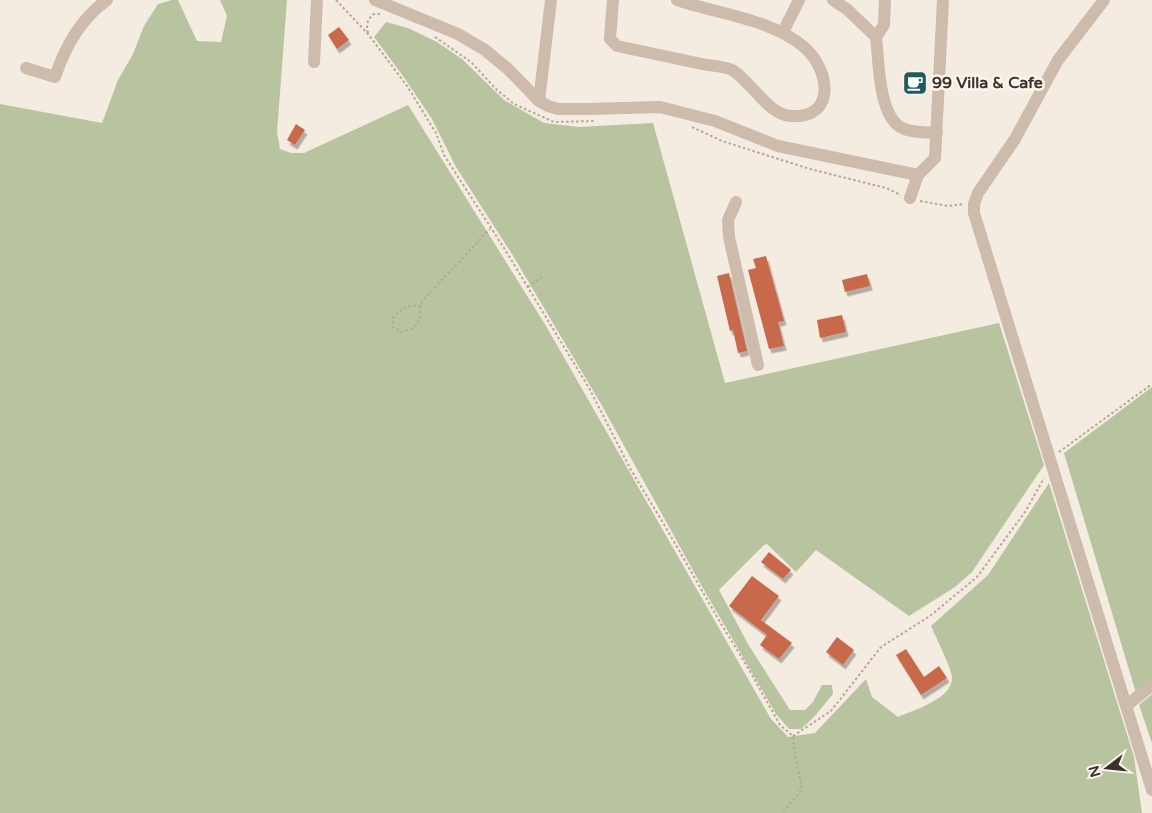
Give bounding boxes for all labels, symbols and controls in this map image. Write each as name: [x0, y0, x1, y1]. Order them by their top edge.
cafe icon: 99 Villa & Cafe: [902, 70, 928, 96]
place label: 99 Villa & Cafe: [932, 73, 1043, 93]
north arrow: [1082, 743, 1132, 793]
text: N: [1085, 764, 1105, 779]

